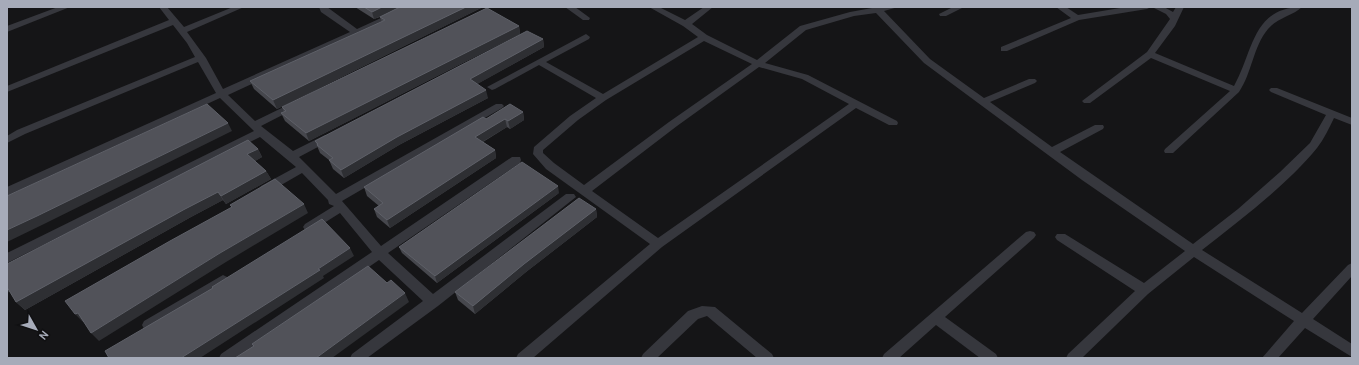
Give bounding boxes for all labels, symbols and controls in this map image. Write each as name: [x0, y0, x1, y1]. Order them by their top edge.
north arrow: [16, 309, 56, 349]
text: N: [35, 327, 51, 342]

